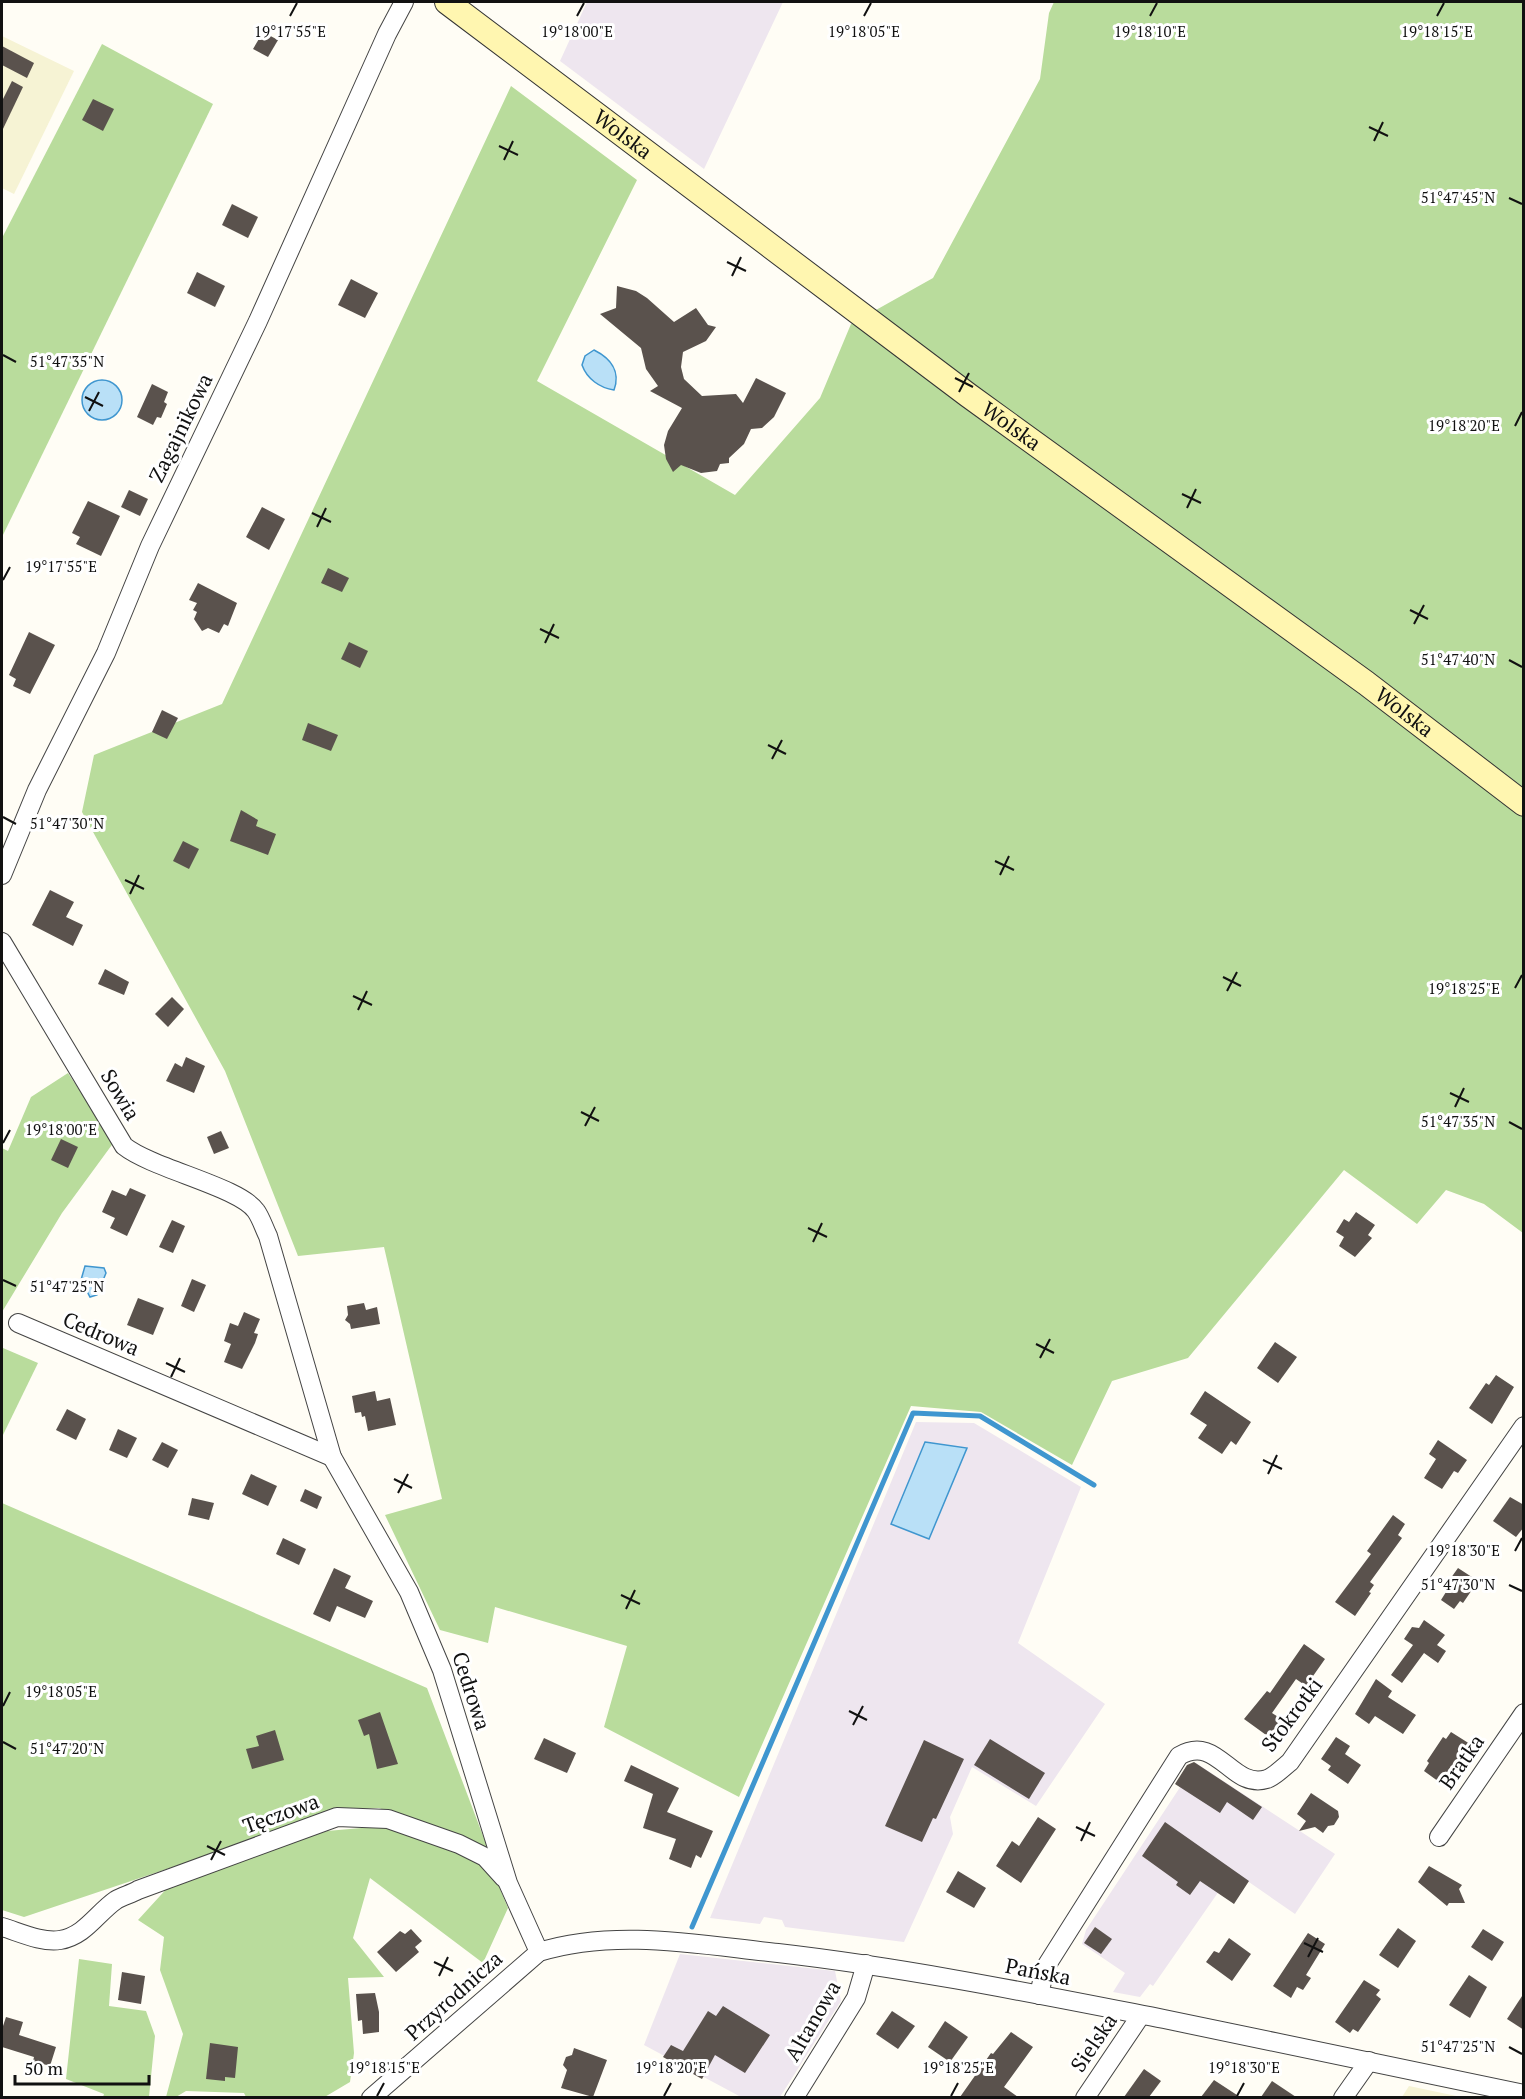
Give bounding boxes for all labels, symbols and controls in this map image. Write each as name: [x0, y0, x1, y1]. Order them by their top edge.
text: 19°17'55"E: [254, 21, 326, 41]
text: 19°18'00"E: [541, 21, 613, 41]
text: 19°18'05"E: [828, 21, 900, 41]
text: 19°18'10"E: [1114, 21, 1186, 41]
text: 19°18'15"E: [1401, 21, 1473, 41]
street label: Wolska: [588, 102, 659, 165]
text: 51°47'45"N: [1421, 187, 1495, 207]
text: 51°47'35"N: [30, 351, 104, 371]
street label: Zagajnikowa: [142, 368, 219, 487]
street label: Wolska: [977, 395, 1047, 457]
text: 19°18'20"E: [1428, 415, 1500, 435]
text: 19°17'55"E: [25, 556, 97, 576]
text: 51°47'40"N: [1421, 649, 1495, 669]
street label: Wolska: [1370, 680, 1440, 743]
text: 51°47'30"N: [30, 813, 104, 833]
text: 19°18'25"E: [1428, 978, 1500, 998]
street label: Sowia: [95, 1064, 147, 1126]
text: 51°47'35"N: [1421, 1111, 1495, 1131]
text: 19°18'00"E: [25, 1119, 97, 1139]
text: 51°47'25"N: [30, 1276, 104, 1296]
street label: Cedrowa: [59, 1304, 144, 1362]
text: 19°18'30"E: [1428, 1540, 1500, 1560]
text: 51°47'30"N: [1421, 1574, 1495, 1594]
street label: Cedrowa: [446, 1648, 498, 1734]
street label: Stokrotki: [1254, 1672, 1328, 1757]
text: 19°18'05"E: [25, 1681, 97, 1701]
street label: Bratka: [1432, 1728, 1490, 1794]
text: 51°47'20"N: [30, 1738, 104, 1758]
street label: Tęczowa: [239, 1786, 323, 1840]
street label: Przyrodnicza: [399, 1944, 508, 2046]
street label: Pańska: [1003, 1951, 1074, 1991]
street label: Altanowa: [778, 1975, 847, 2066]
street label: Sielska: [1063, 2007, 1123, 2077]
text: 51°47'25"N: [1421, 2036, 1495, 2056]
scale bar: [15, 2048, 148, 2086]
text: 50 m: [24, 2056, 64, 2080]
text: 19°18'15"E: [348, 2057, 420, 2077]
text: 19°18'20"E: [635, 2057, 707, 2077]
text: 19°18'25"E: [922, 2057, 994, 2077]
text: 19°18'30"E: [1208, 2057, 1280, 2077]

